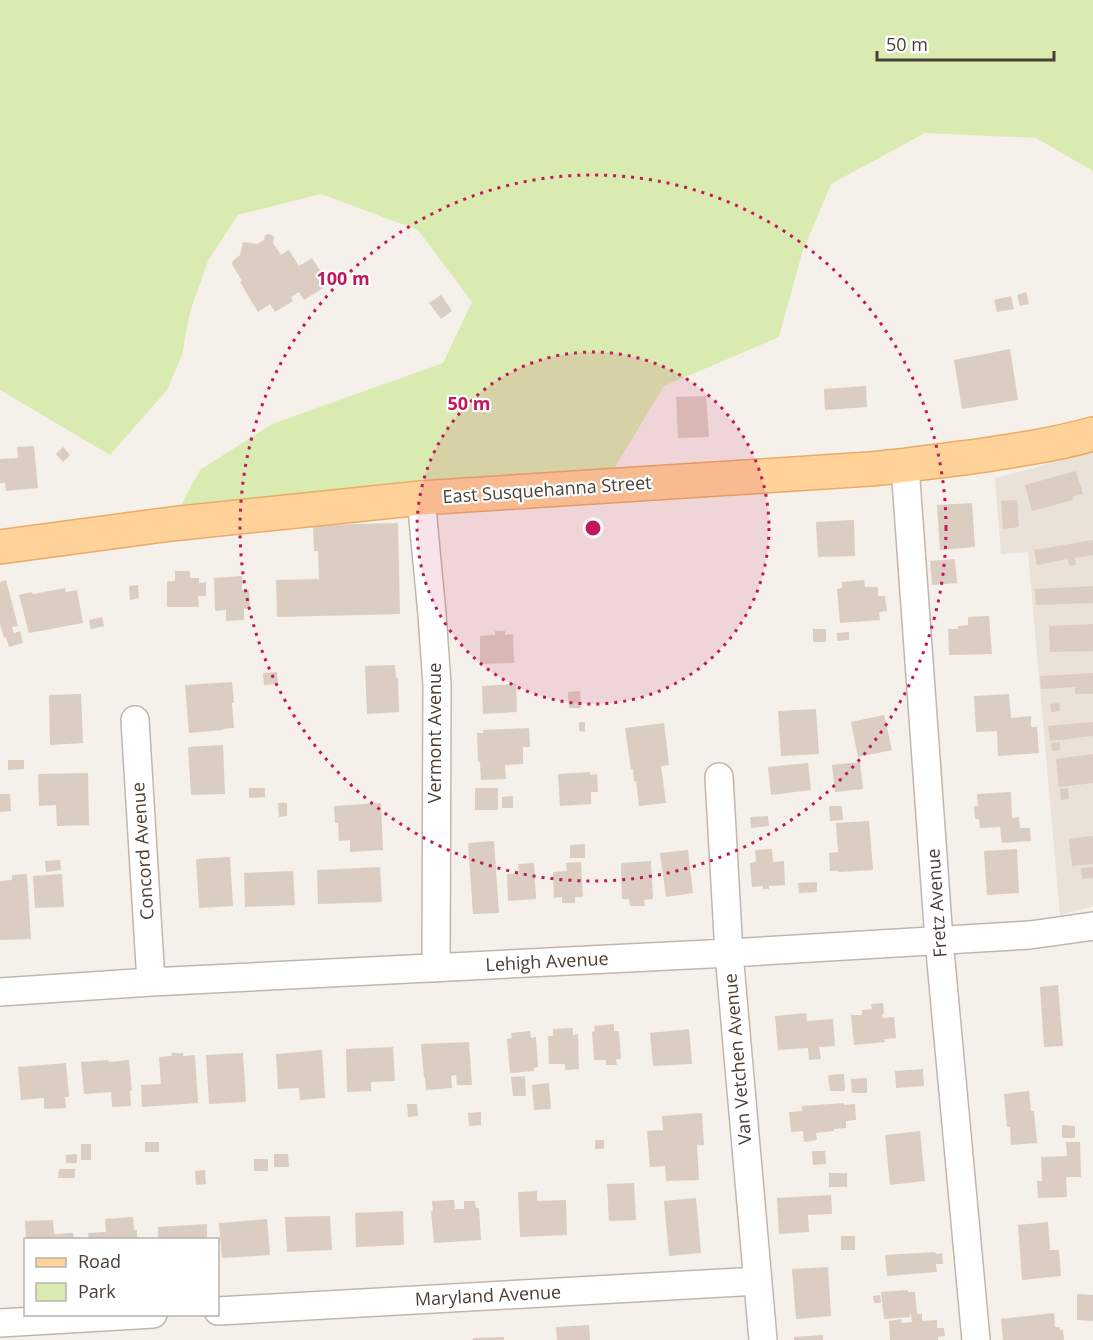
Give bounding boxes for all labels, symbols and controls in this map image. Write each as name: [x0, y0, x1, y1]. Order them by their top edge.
scale bar: [877, 24, 1054, 62]
text: 50 m: [886, 32, 928, 56]
text: 100 m: [316, 266, 370, 290]
text: 50 m: [448, 391, 490, 415]
street label: East Susquehanna Street: [442, 470, 652, 508]
centre of rings: [583, 518, 603, 538]
street label: Vermont Avenue: [422, 663, 446, 803]
street label: Concord Avenue: [125, 781, 159, 921]
street label: Fretz Avenue: [920, 848, 952, 958]
street label: Lehigh Avenue: [485, 946, 609, 976]
street label: Van Vetchen Avenue: [718, 972, 756, 1146]
legend: [24, 1238, 219, 1316]
text: Road: [78, 1249, 121, 1273]
text: Park: [78, 1279, 116, 1303]
street label: Maryland Avenue: [414, 1279, 562, 1311]

